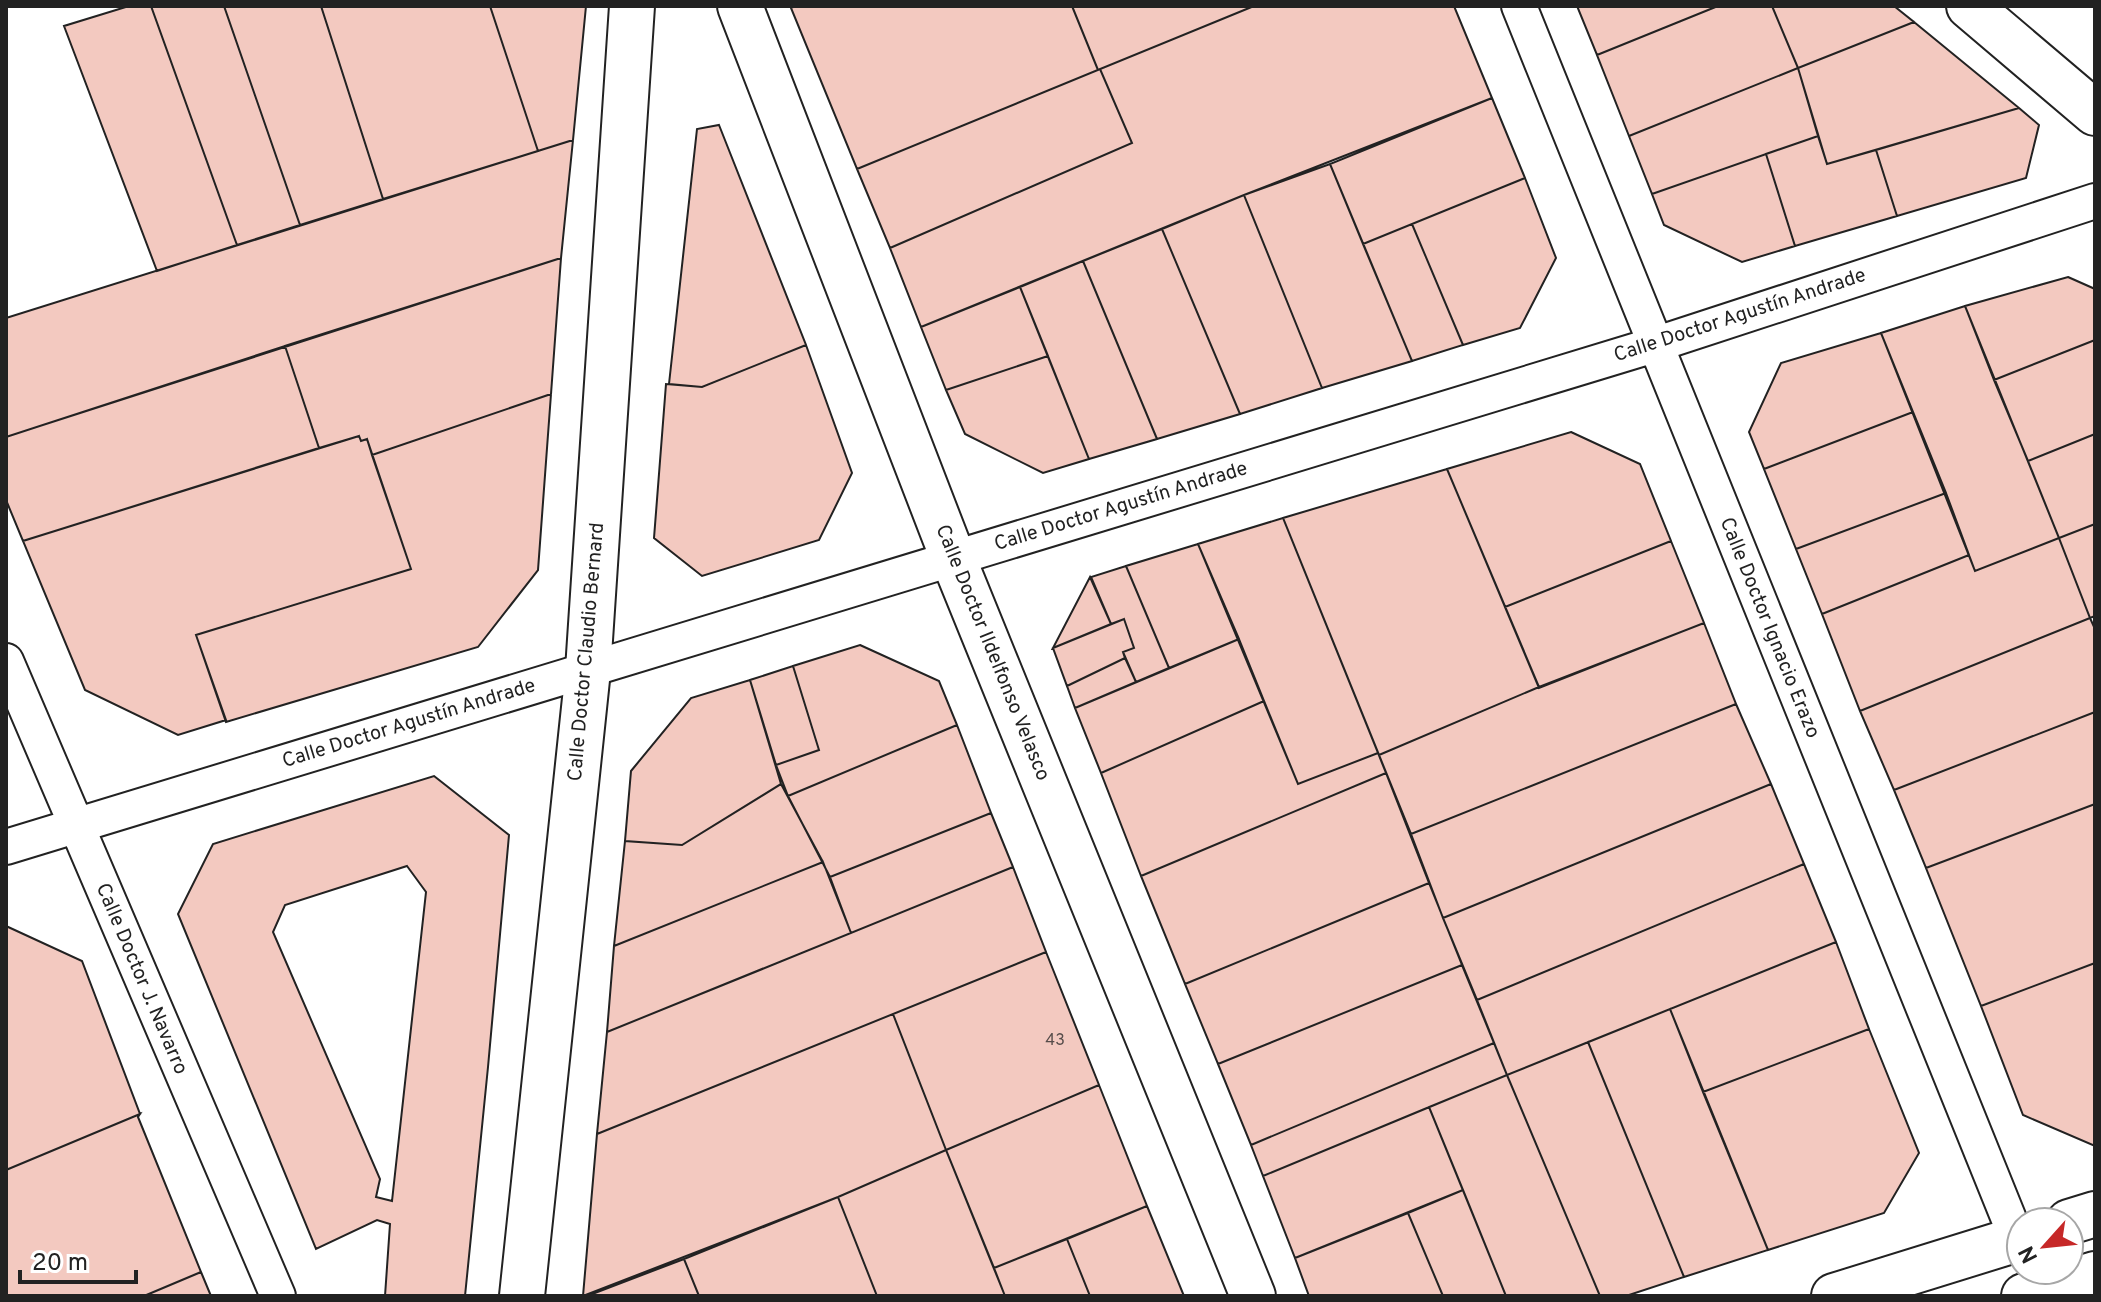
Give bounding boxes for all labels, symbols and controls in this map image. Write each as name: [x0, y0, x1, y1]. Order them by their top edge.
street label: Calle Doctor Agustín Andrade: [1611, 263, 1869, 369]
street label: Calle Doctor Agustín Andrade: [991, 456, 1251, 558]
street label: Calle Doctor Ignacio Erazo: [1713, 514, 1825, 742]
street label: Calle Doctor Ildelfonso Velasco: [929, 521, 1055, 785]
street label: Calle Doctor Claudio Bernard: [563, 522, 611, 782]
street label: Calle Doctor Agustín Andrade: [279, 673, 539, 775]
street label: Calle Doctor J. Navarro: [89, 879, 193, 1079]
house number: 43: [1045, 1031, 1065, 1051]
north arrow: [2005, 1206, 2085, 1286]
scale bar: [20, 1234, 136, 1284]
text: N: [2014, 1241, 2045, 1267]
text: 20 m: [32, 1249, 88, 1279]

